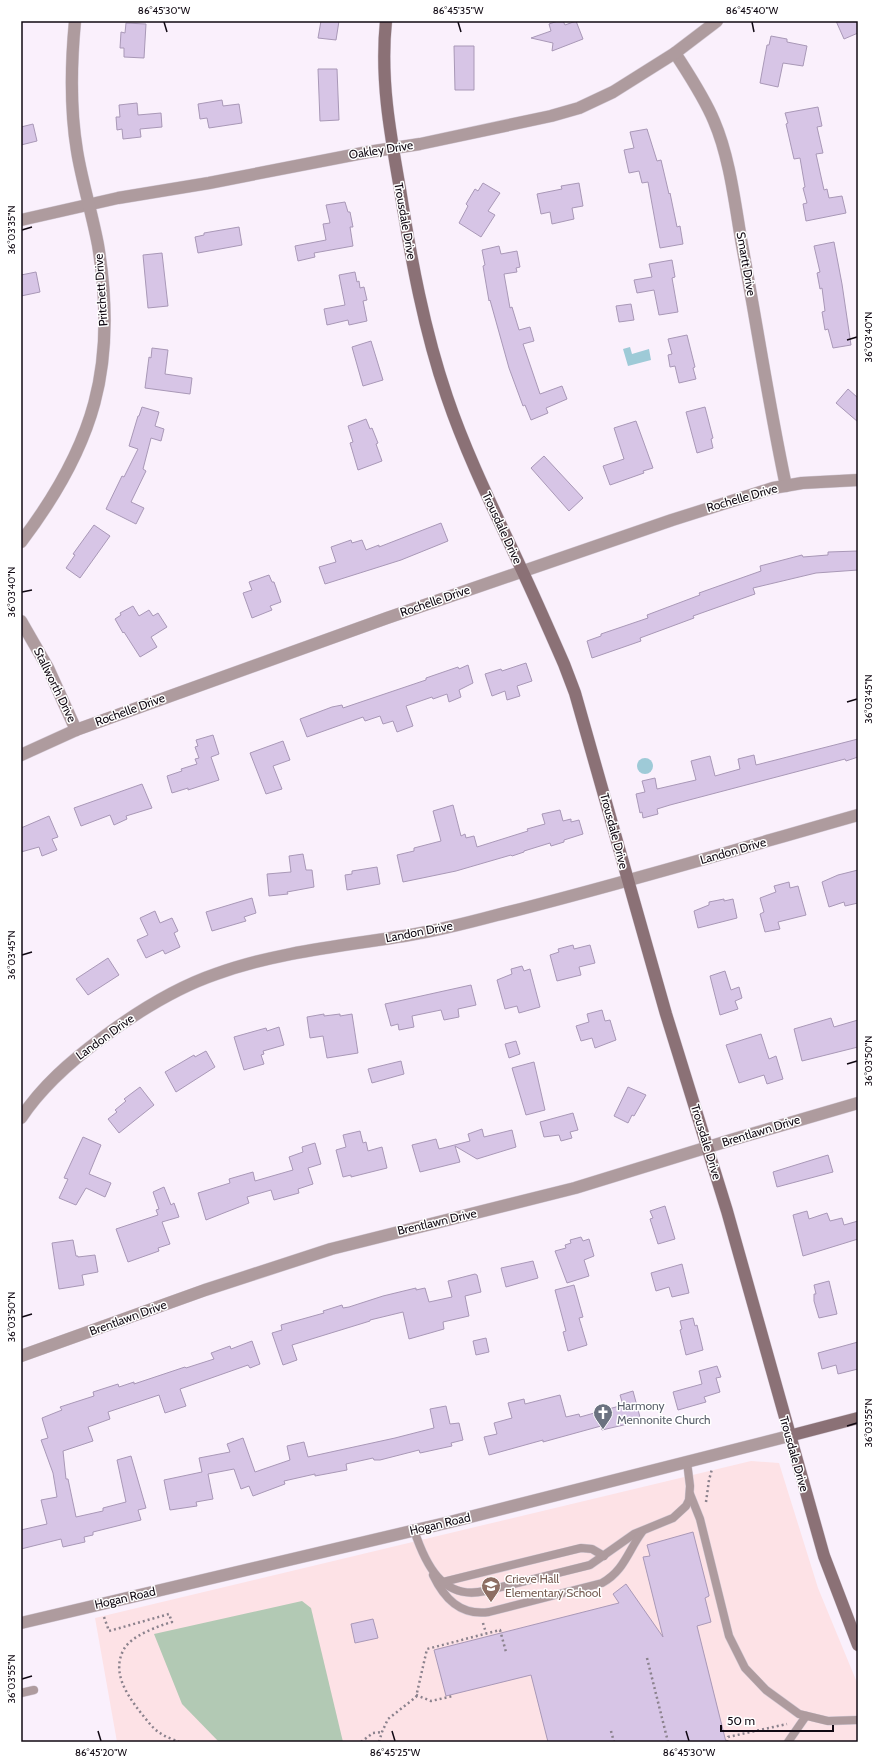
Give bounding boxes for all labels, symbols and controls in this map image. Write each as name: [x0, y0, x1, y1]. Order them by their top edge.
text: 86°45'30"W: [138, 4, 191, 17]
text: 86°45'35"W: [433, 4, 484, 17]
text: 86°45'40"W: [726, 4, 779, 17]
street label: Oakley Drive: [348, 137, 414, 162]
street label: Trousdale Drive: [391, 181, 420, 261]
text: 36°03'35"N: [5, 205, 18, 255]
street label: Smartt Drive: [733, 231, 759, 297]
street label: Pritchett Drive: [90, 253, 111, 327]
text: 36°03'40"N: [862, 312, 875, 362]
street label: Rochelle Drive: [705, 480, 779, 515]
street label: Trousdale Drive: [479, 489, 526, 566]
text: 36°03'40"N: [5, 567, 18, 617]
street label: Rochelle Drive: [398, 582, 472, 620]
street label: Stallworth Drive: [31, 645, 80, 725]
text: 36°03'45"N: [862, 674, 875, 724]
street label: Rochelle Drive: [93, 690, 167, 729]
street label: Trousdale Drive: [597, 791, 632, 870]
street label: Landon Drive: [698, 834, 768, 867]
street label: Landon Drive: [384, 918, 454, 945]
text: 36°03'45"N: [5, 930, 18, 980]
street label: Landon Drive: [73, 1011, 137, 1063]
text: 36°03'50"N: [862, 1036, 875, 1086]
street label: Trousdale Drive: [688, 1102, 725, 1181]
street label: Brentlawn Drive: [720, 1112, 802, 1150]
street label: Brentlawn Drive: [396, 1205, 478, 1238]
text: 36°03'50"N: [5, 1292, 18, 1342]
street label: Brentlawn Drive: [87, 1297, 168, 1338]
place label: Harmony Mennonite Church: [617, 1398, 711, 1427]
text: 36°03'55"N: [862, 1398, 875, 1448]
church icon: Harmony Mennonite Church: [592, 1402, 614, 1430]
street label: Trousdale Drive: [777, 1414, 812, 1493]
street label: Hogan Road: [408, 1509, 472, 1538]
place label: Crieve Hall Elementary School: [505, 1571, 601, 1600]
school or university icon: Crieve Hall Elementary School: [480, 1575, 502, 1603]
street label: Hogan Road: [93, 1583, 157, 1612]
text: 36°03'55"N: [5, 1654, 18, 1704]
scale bar: [721, 1707, 833, 1733]
text: 50 m: [727, 1713, 755, 1728]
text: 86°45'20"W: [75, 1746, 128, 1759]
text: 86°45'25"W: [370, 1746, 421, 1759]
text: 86°45'30"W: [663, 1746, 716, 1759]

